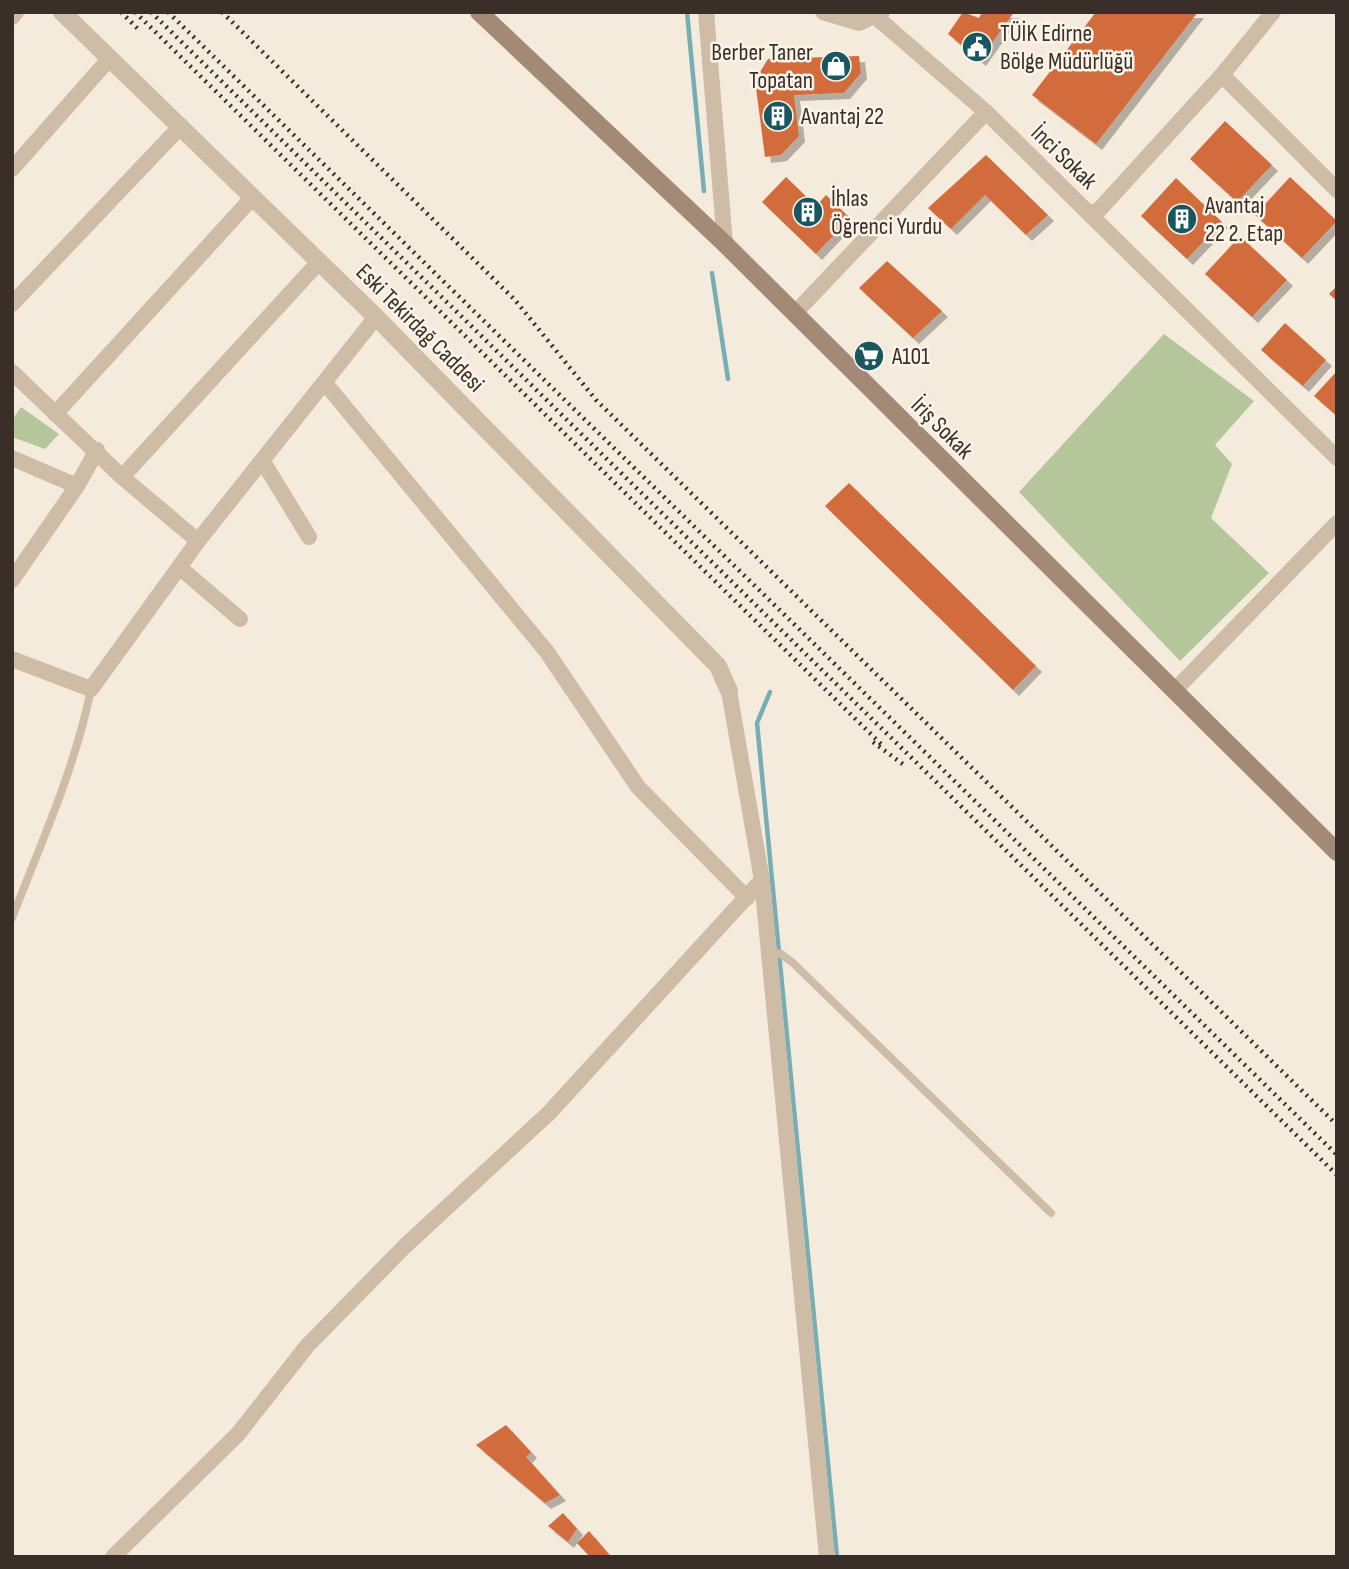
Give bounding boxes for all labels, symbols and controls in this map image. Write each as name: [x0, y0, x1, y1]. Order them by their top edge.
place label: TÜİK Edirne Bölge Müdürlüğü: [1000, 19, 1133, 76]
public building icon: TÜİK Edirne Bölge Müdürlüğü: [960, 30, 994, 64]
place label: Berber Taner Topatan: [711, 38, 813, 95]
shop icon: Berber Taner Topatan: [819, 49, 853, 83]
building icon: Avantaj 22: [761, 99, 795, 133]
place label: Avantaj 22: [800, 102, 884, 131]
street label: İnci Sokak: [1025, 119, 1103, 195]
place label: İhlas Öğrenci Yurdu: [831, 184, 942, 241]
place label: Avantaj 22 2. Etap: [1204, 191, 1283, 248]
building icon: İhlas Öğrenci Yurdu: [791, 195, 825, 229]
building icon: Avantaj 22 2. Etap: [1165, 202, 1199, 236]
street label: Eski Tekirdağ Caddesi: [350, 258, 490, 398]
supermarket icon: A101: [852, 339, 886, 373]
place label: A101: [891, 342, 930, 371]
street label: İriş Sokak: [905, 391, 979, 465]

